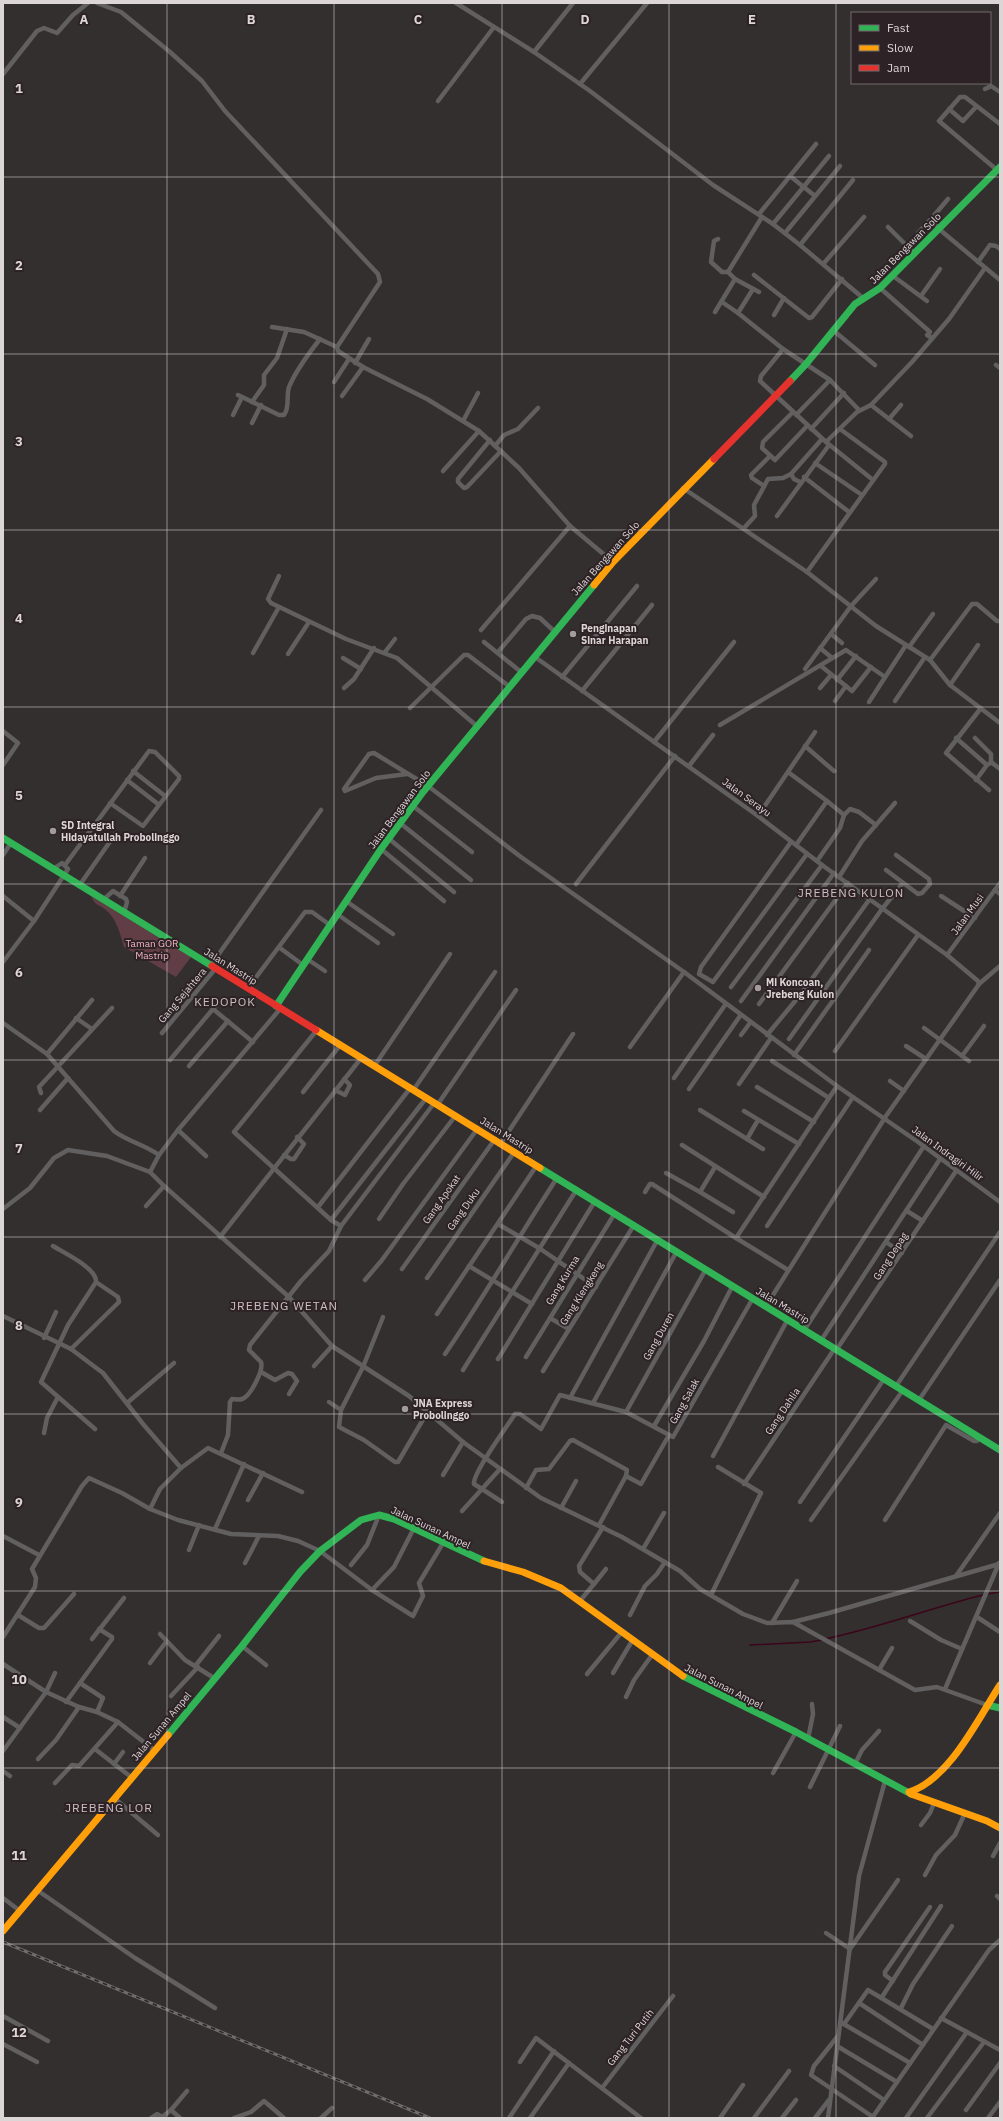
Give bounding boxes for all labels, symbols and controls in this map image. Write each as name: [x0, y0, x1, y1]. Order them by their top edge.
text: A: [80, 11, 89, 28]
text: B: [247, 11, 256, 28]
text: C: [414, 11, 423, 28]
text: D: [580, 11, 590, 28]
text: E: [748, 11, 756, 28]
legend: [851, 12, 991, 84]
text: Fast: [887, 20, 910, 35]
text: Slow: [887, 40, 913, 55]
text: Jam: [887, 60, 910, 75]
text: 1: [15, 80, 23, 97]
street label: Jalan Bengawan Solo: [867, 210, 944, 287]
text: 2: [15, 257, 23, 274]
text: 3: [15, 433, 23, 450]
street label: Jalan Bengawan Solo: [569, 518, 642, 598]
text: 4: [15, 610, 23, 627]
place label: Penginapan Sinar Harapan: [581, 622, 648, 647]
marker: Penginapan Sinar Harapan: [568, 629, 578, 639]
street label: Jalan Bengawan Solo: [365, 767, 434, 851]
street label: Jalan Serayu: [720, 775, 774, 820]
text: 5: [15, 787, 23, 804]
place label: SD Integral Hidayatullah Probolinggo: [61, 819, 180, 844]
marker: SD Integral Hidayatullah Probolinggo: [48, 826, 58, 836]
district label: JREBENG KULON: [798, 885, 904, 900]
street label: Jalan Musi: [948, 891, 987, 937]
park label: Taman GOR Mastrip: [126, 937, 178, 962]
street label: Jalan Mastrip: [202, 945, 260, 988]
text: 6: [15, 964, 23, 981]
street label: Gang Sejahtera: [155, 964, 210, 1026]
place label: Mi Koncoan, Jrebeng Kulon: [766, 976, 834, 1001]
marker: Mi Koncoan, Jrebeng Kulon: [753, 983, 763, 993]
district label: KEDOPOK: [194, 994, 256, 1009]
street label: Jalan Mastrip: [478, 1114, 536, 1157]
street label: Jalan Indragiri Hilir: [909, 1123, 986, 1184]
text: 7: [15, 1140, 23, 1157]
street label: Gang Apokat: [420, 1172, 463, 1227]
street label: Gang Duku: [444, 1186, 483, 1233]
street label: Gang Depag: [870, 1229, 911, 1283]
street label: Gang Kurma: [543, 1253, 583, 1307]
street label: Gang Klengkeng: [557, 1258, 607, 1328]
street label: Jalan Mastrip: [754, 1284, 812, 1327]
district label: JREBENG WETAN: [230, 1298, 338, 1313]
street label: Gang Duren: [640, 1310, 677, 1362]
text: 8: [15, 1317, 23, 1334]
street label: Gang Salak: [667, 1376, 703, 1426]
street label: Gang Dahlia: [762, 1385, 803, 1437]
place label: JNA Express Probolinggo: [413, 1397, 472, 1422]
marker: JNA Express Probolinggo: [400, 1404, 410, 1414]
text: 9: [15, 1494, 23, 1511]
street label: Jalan Sunan Ampel: [389, 1503, 473, 1552]
street label: Jalan Sunan Ampel: [682, 1661, 765, 1712]
text: 10: [11, 1671, 27, 1688]
street label: Jalan Sunan Ampel: [129, 1689, 194, 1764]
district label: JREBENG LOR: [65, 1800, 153, 1815]
text: 11: [11, 1847, 27, 1864]
street label: Gang Turi Putih: [604, 2006, 657, 2068]
text: 12: [11, 2024, 27, 2041]

